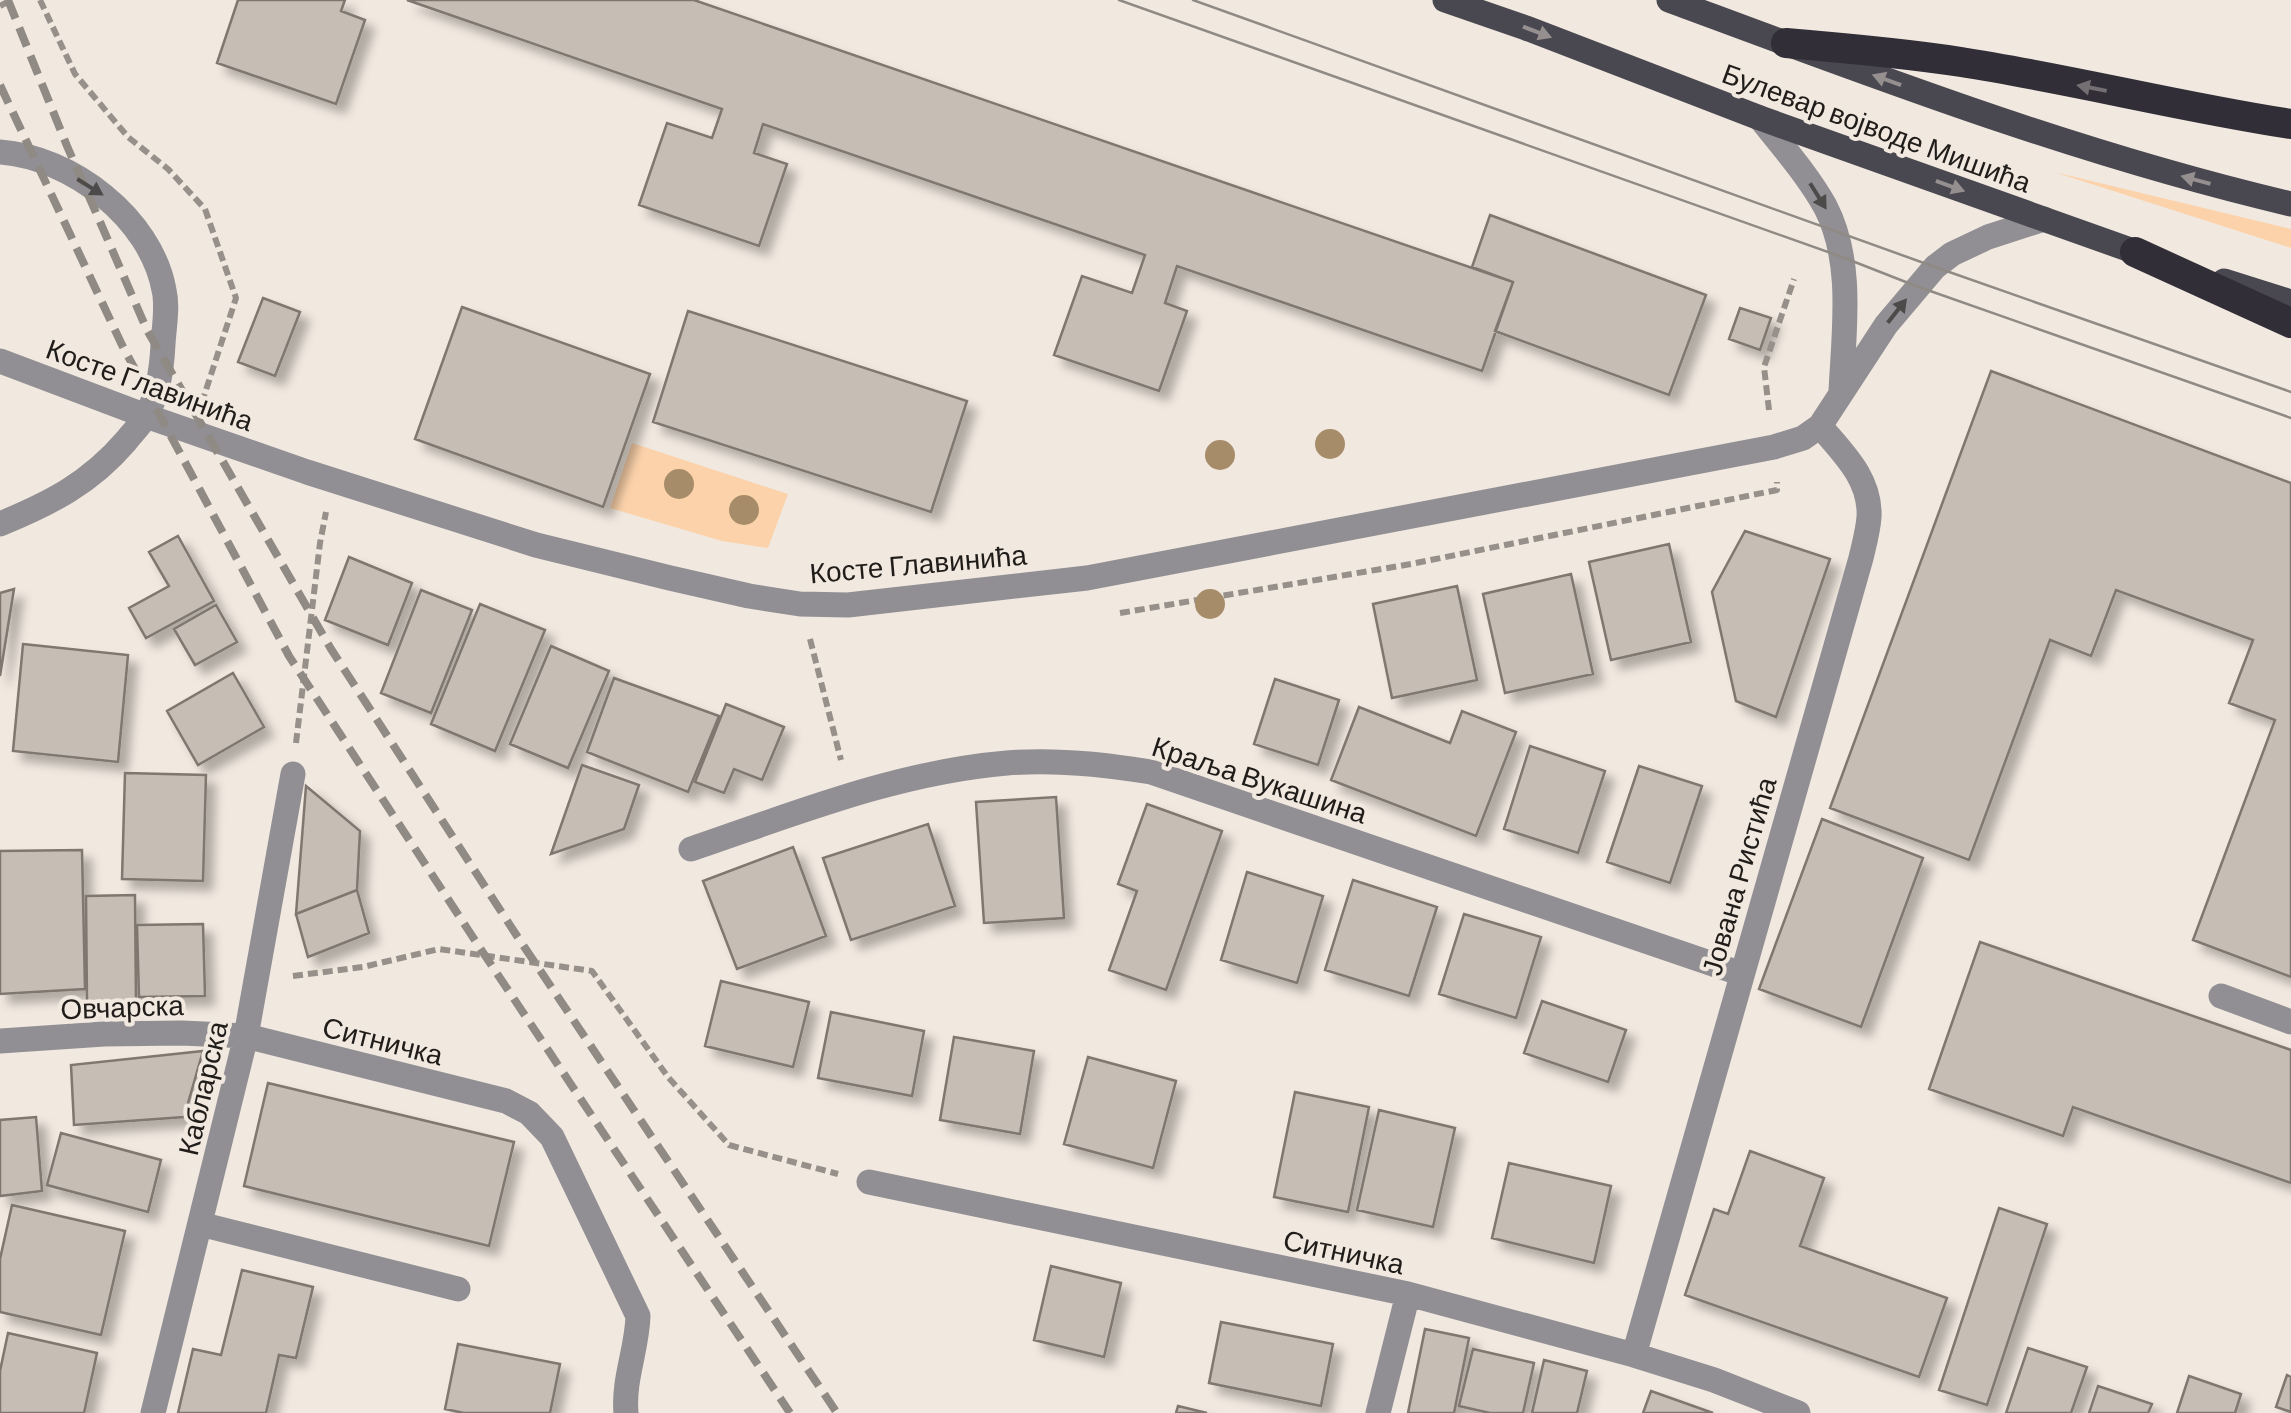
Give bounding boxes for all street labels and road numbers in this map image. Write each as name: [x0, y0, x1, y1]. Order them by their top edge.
street label: Булевар војводе Мишића: [1718, 55, 2036, 199]
street label: Косте Главинића: [42, 331, 259, 437]
street label: Косте Главинића: [808, 537, 1028, 589]
street label: Краља Вукашина: [1148, 728, 1372, 830]
street label: Јована Ристића: [1694, 773, 1783, 979]
street label: Овчарска: [60, 987, 185, 1025]
street label: Ситничка: [319, 1009, 447, 1071]
street label: Кабларска: [170, 1017, 234, 1158]
street label: Ситничка: [1280, 1222, 1408, 1280]

